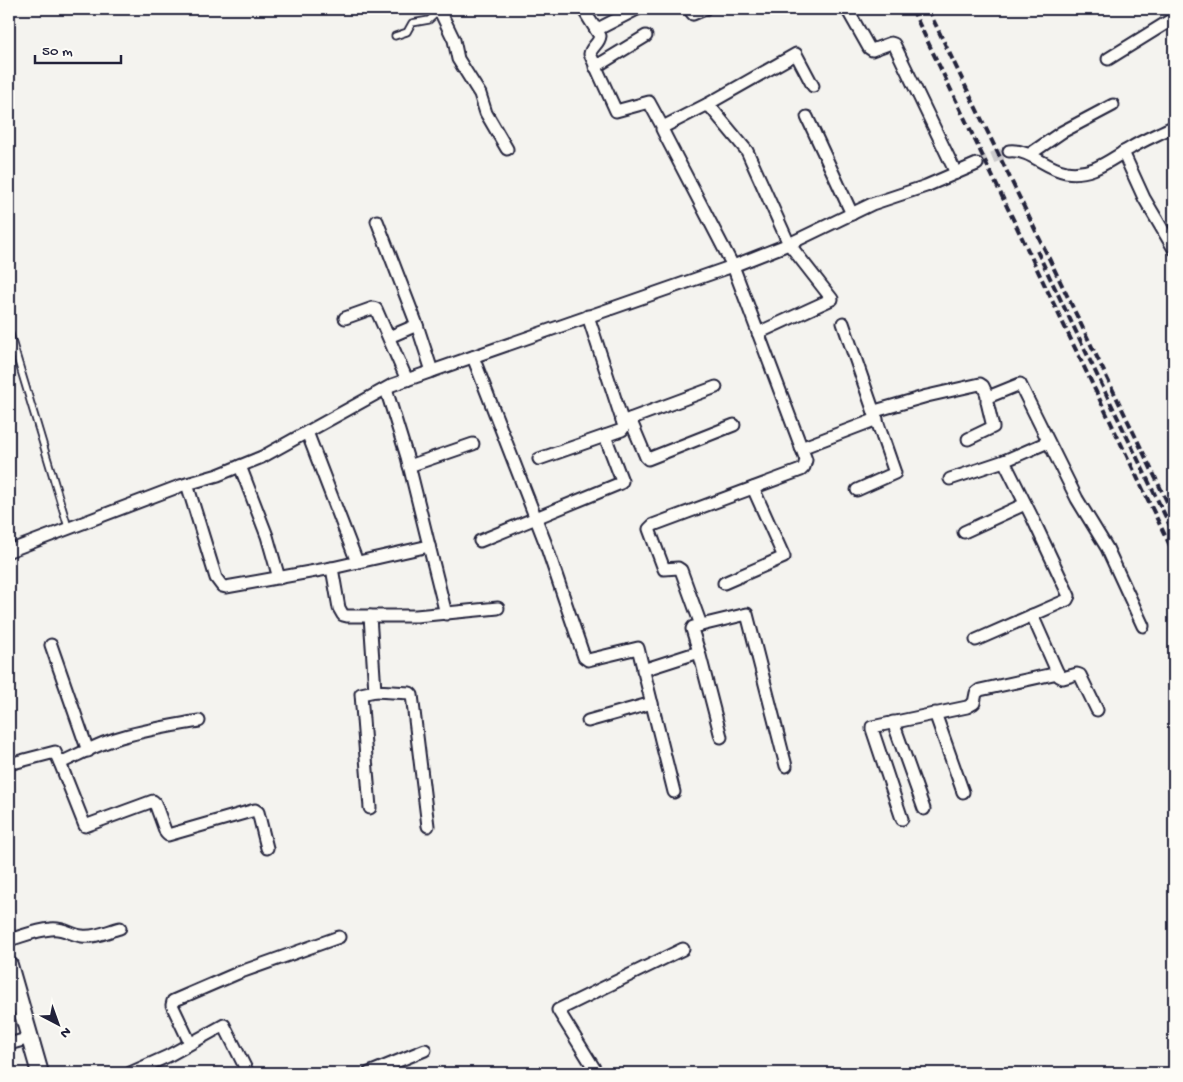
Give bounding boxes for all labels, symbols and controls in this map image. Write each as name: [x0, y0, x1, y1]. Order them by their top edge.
scale bar: [35, 32, 121, 64]
text: 50 m: [42, 43, 73, 61]
north arrow: [32, 1000, 82, 1050]
text: N: [56, 1023, 74, 1041]

